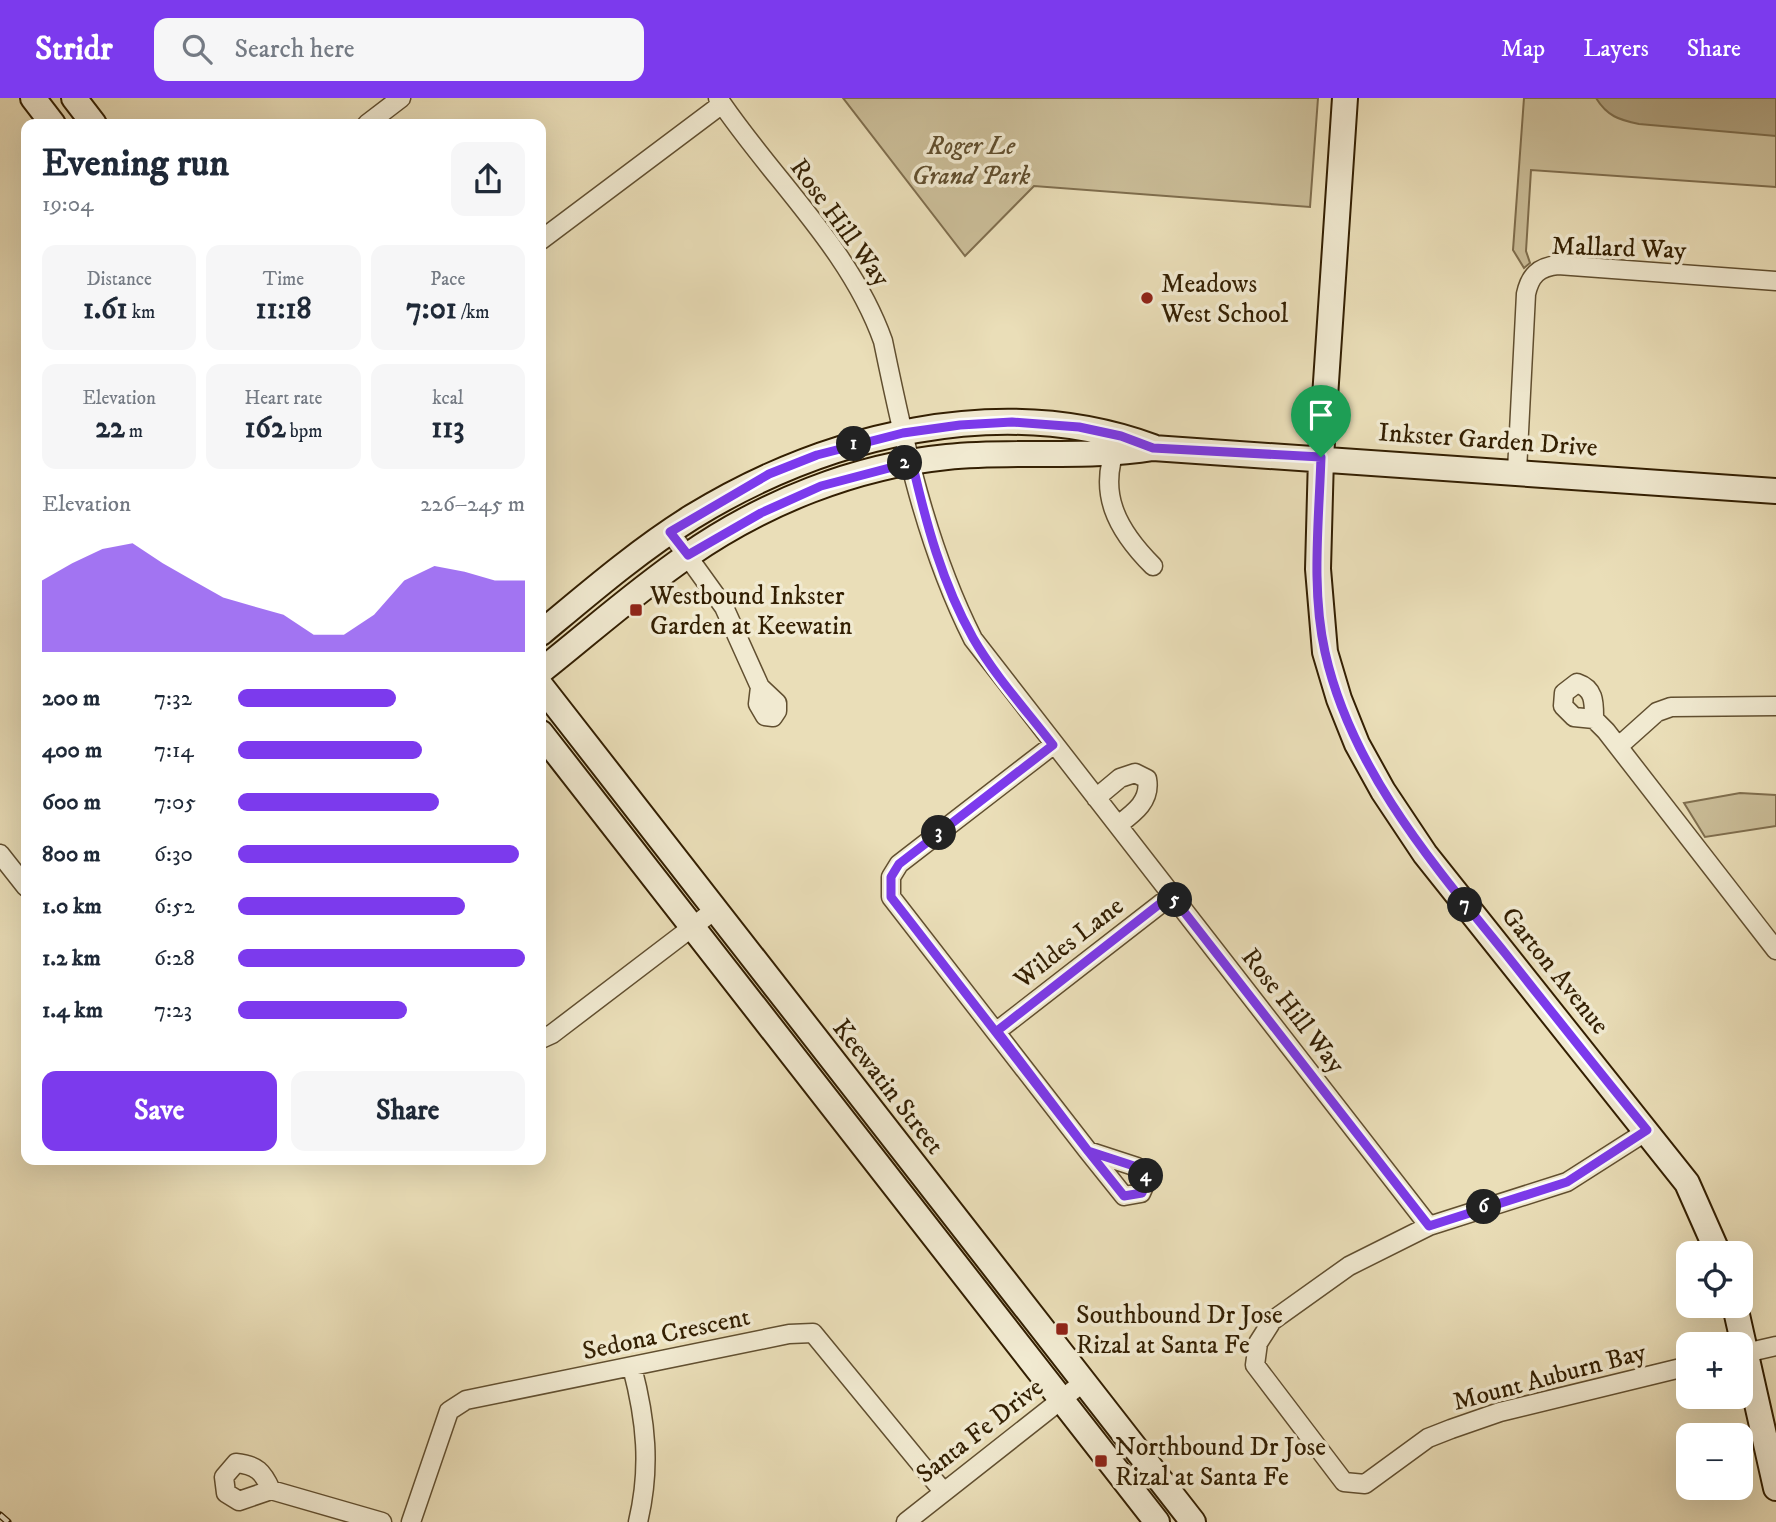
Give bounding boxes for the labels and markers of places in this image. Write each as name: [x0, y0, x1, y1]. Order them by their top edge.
place label: Meadows West School: [1160, 268, 1288, 331]
marker: Meadows West School: [1139, 290, 1155, 306]
pin: [1291, 385, 1351, 457]
pin: 1: [836, 426, 872, 462]
pin: 2: [888, 446, 922, 480]
place label: Westbound Inkster Garden at Keewatin: [649, 580, 853, 643]
marker: Westbound Inkster Garden at Keewatin: [628, 602, 644, 618]
pin: 3: [922, 816, 956, 850]
pin: 5: [1158, 882, 1192, 918]
pin: 7: [1448, 888, 1482, 922]
pin: 4: [1128, 1158, 1164, 1194]
pin: 6: [1466, 1190, 1502, 1224]
place label: Southbound Dr Jose Rizal at Santa Fe: [1076, 1299, 1283, 1362]
marker: Southbound Dr Jose Rizal at Santa Fe: [1054, 1321, 1070, 1337]
place label: Northbound Dr Jose Rizal at Santa Fe: [1115, 1431, 1326, 1494]
marker: Northbound Dr Jose Rizal at Santa Fe: [1093, 1453, 1109, 1469]

